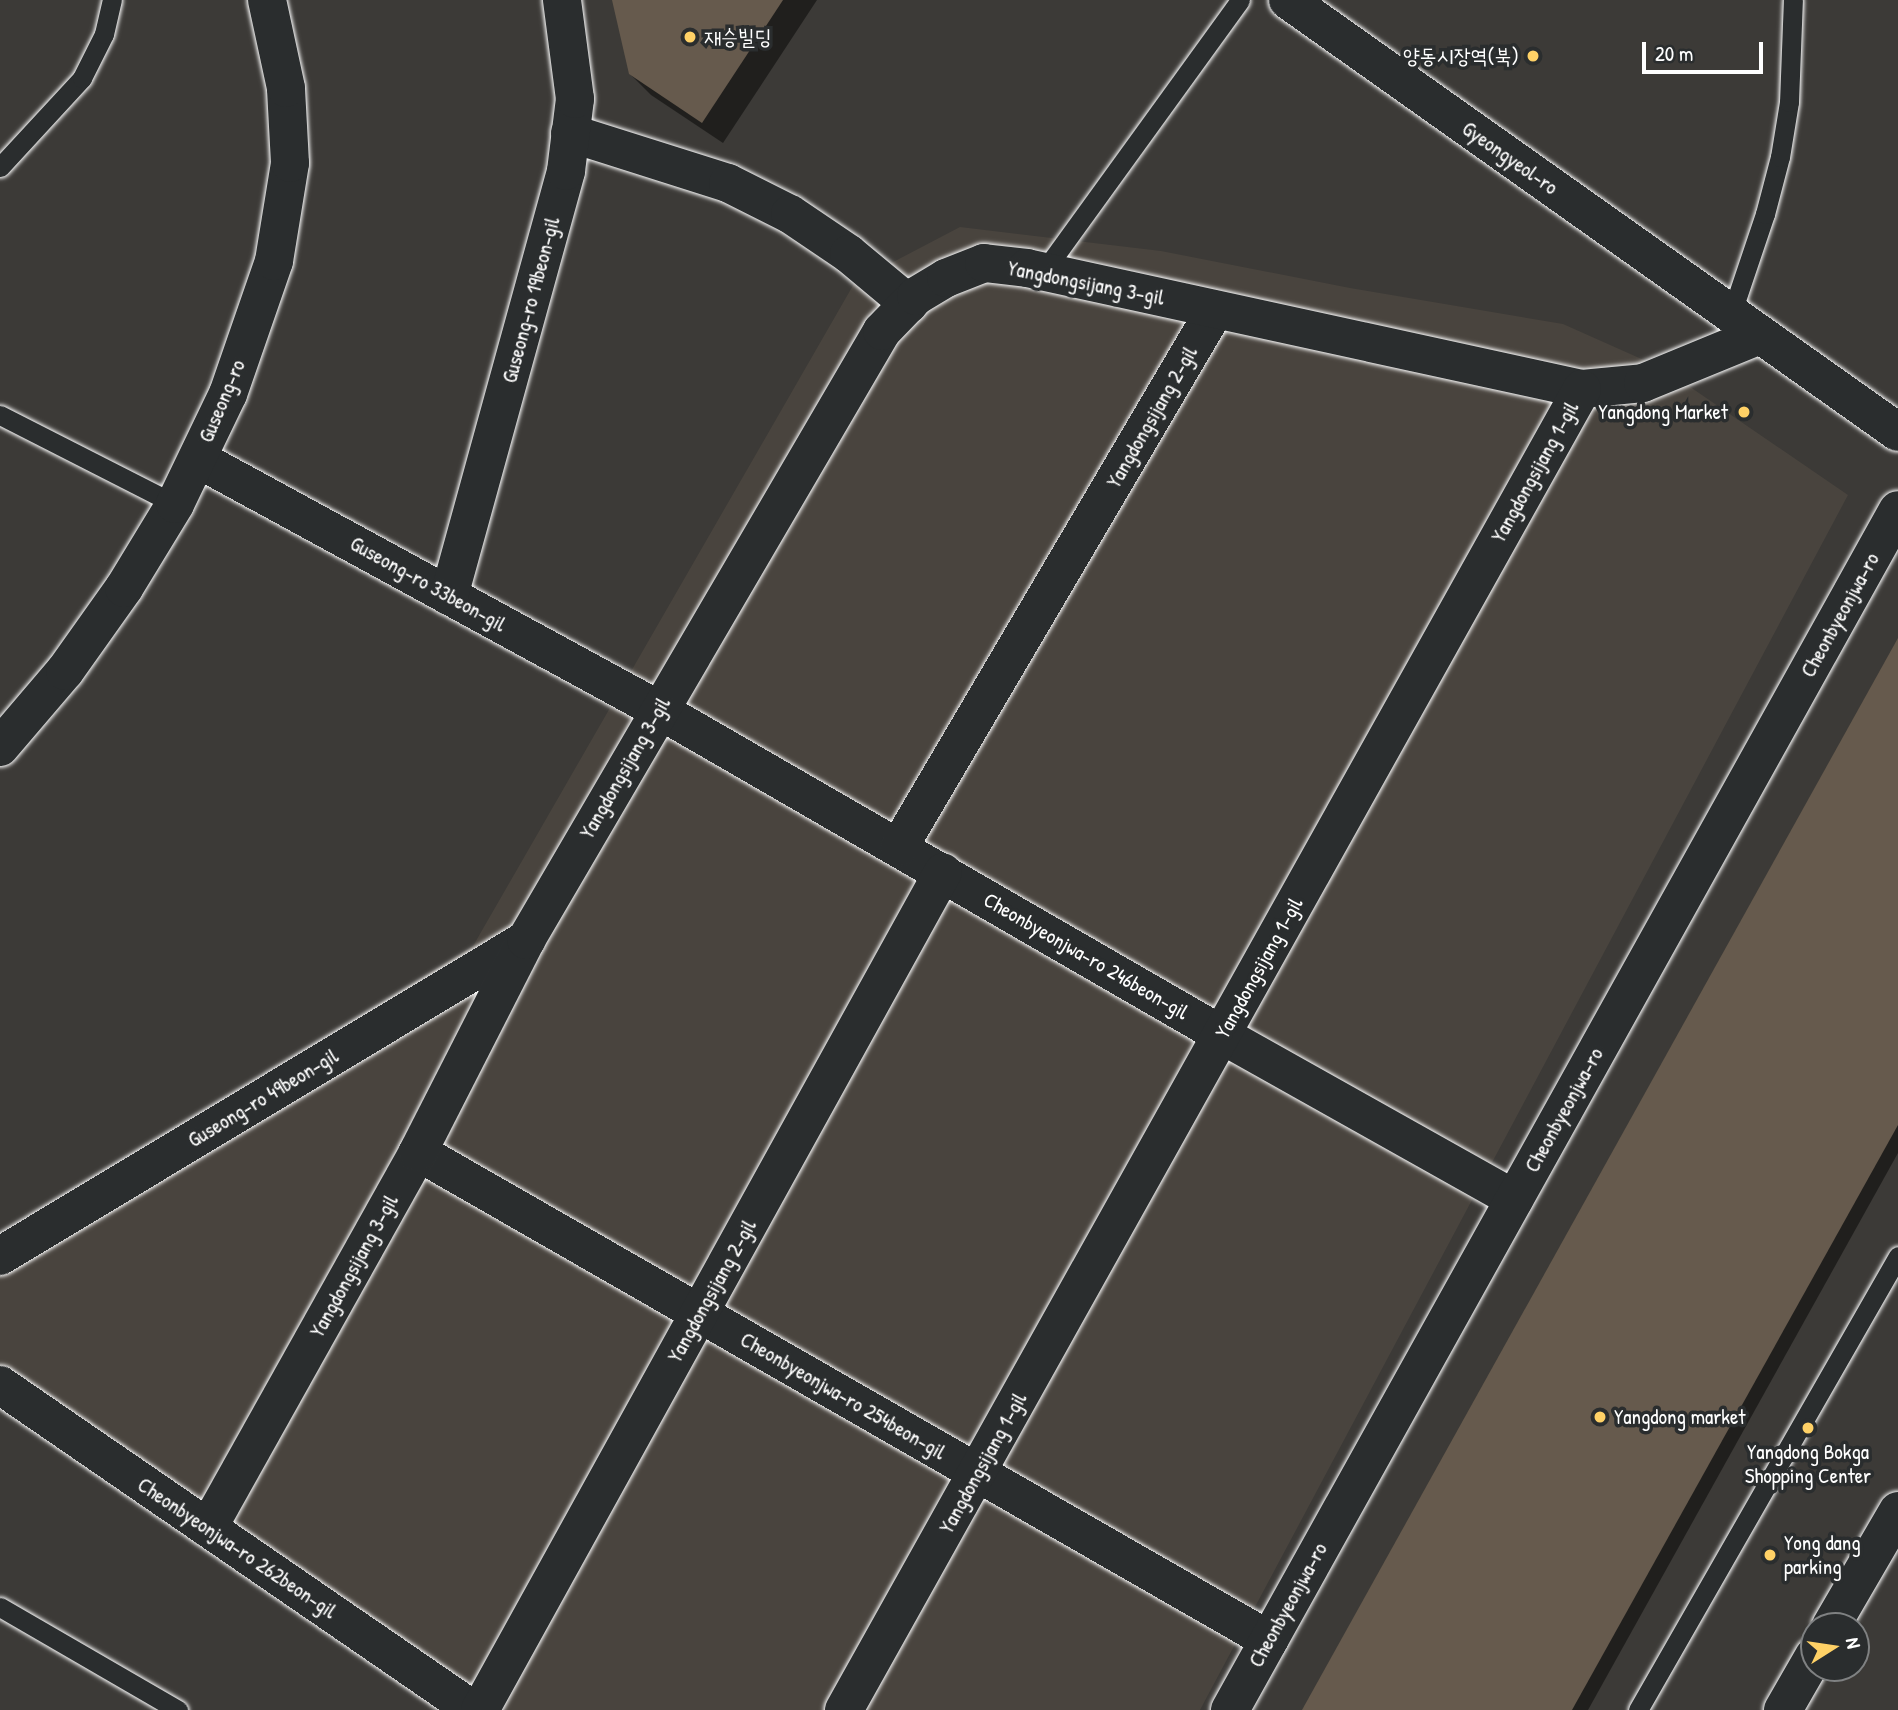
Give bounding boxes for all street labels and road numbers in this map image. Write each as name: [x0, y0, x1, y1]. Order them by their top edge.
street label: Gyeongyeol-ro: [1457, 116, 1563, 200]
street label: Guseong-ro 19beon-gil: [497, 214, 565, 386]
street label: Yangdongsijang 3-gil: [1006, 255, 1166, 311]
street label: Yangdongsijang 2-gil: [1101, 342, 1203, 492]
street label: Guseong-ro: [193, 356, 251, 446]
street label: Yangdongsijang 1-gil: [1486, 397, 1584, 547]
street label: Guseong-ro 33beon-gil: [346, 531, 510, 637]
street label: Cheonbyeonjwa-ro: [1795, 548, 1885, 682]
street label: Yangdongsijang 3-gil: [574, 693, 676, 843]
street label: Cheonbyeonjwa-ro 246beon-gil: [979, 887, 1193, 1025]
street label: Yangdongsijang 1-gil: [1210, 893, 1308, 1043]
street label: Guseong-ro 49beon-gil: [183, 1043, 343, 1153]
street label: Cheonbyeonjwa-ro: [1519, 1043, 1609, 1177]
street label: Yangdongsijang 3-gil: [304, 1190, 404, 1342]
street label: Yangdongsijang 2-gil: [662, 1215, 762, 1367]
street label: Cheonbyeonjwa-ro 254beon-gil: [736, 1327, 950, 1465]
street label: Yangdongsijang 1-gil: [934, 1388, 1032, 1538]
street label: Cheonbyeonjwa-ro 262beon-gil: [133, 1472, 341, 1624]
street label: Cheonbyeonjwa-ro: [1243, 1538, 1333, 1672]

